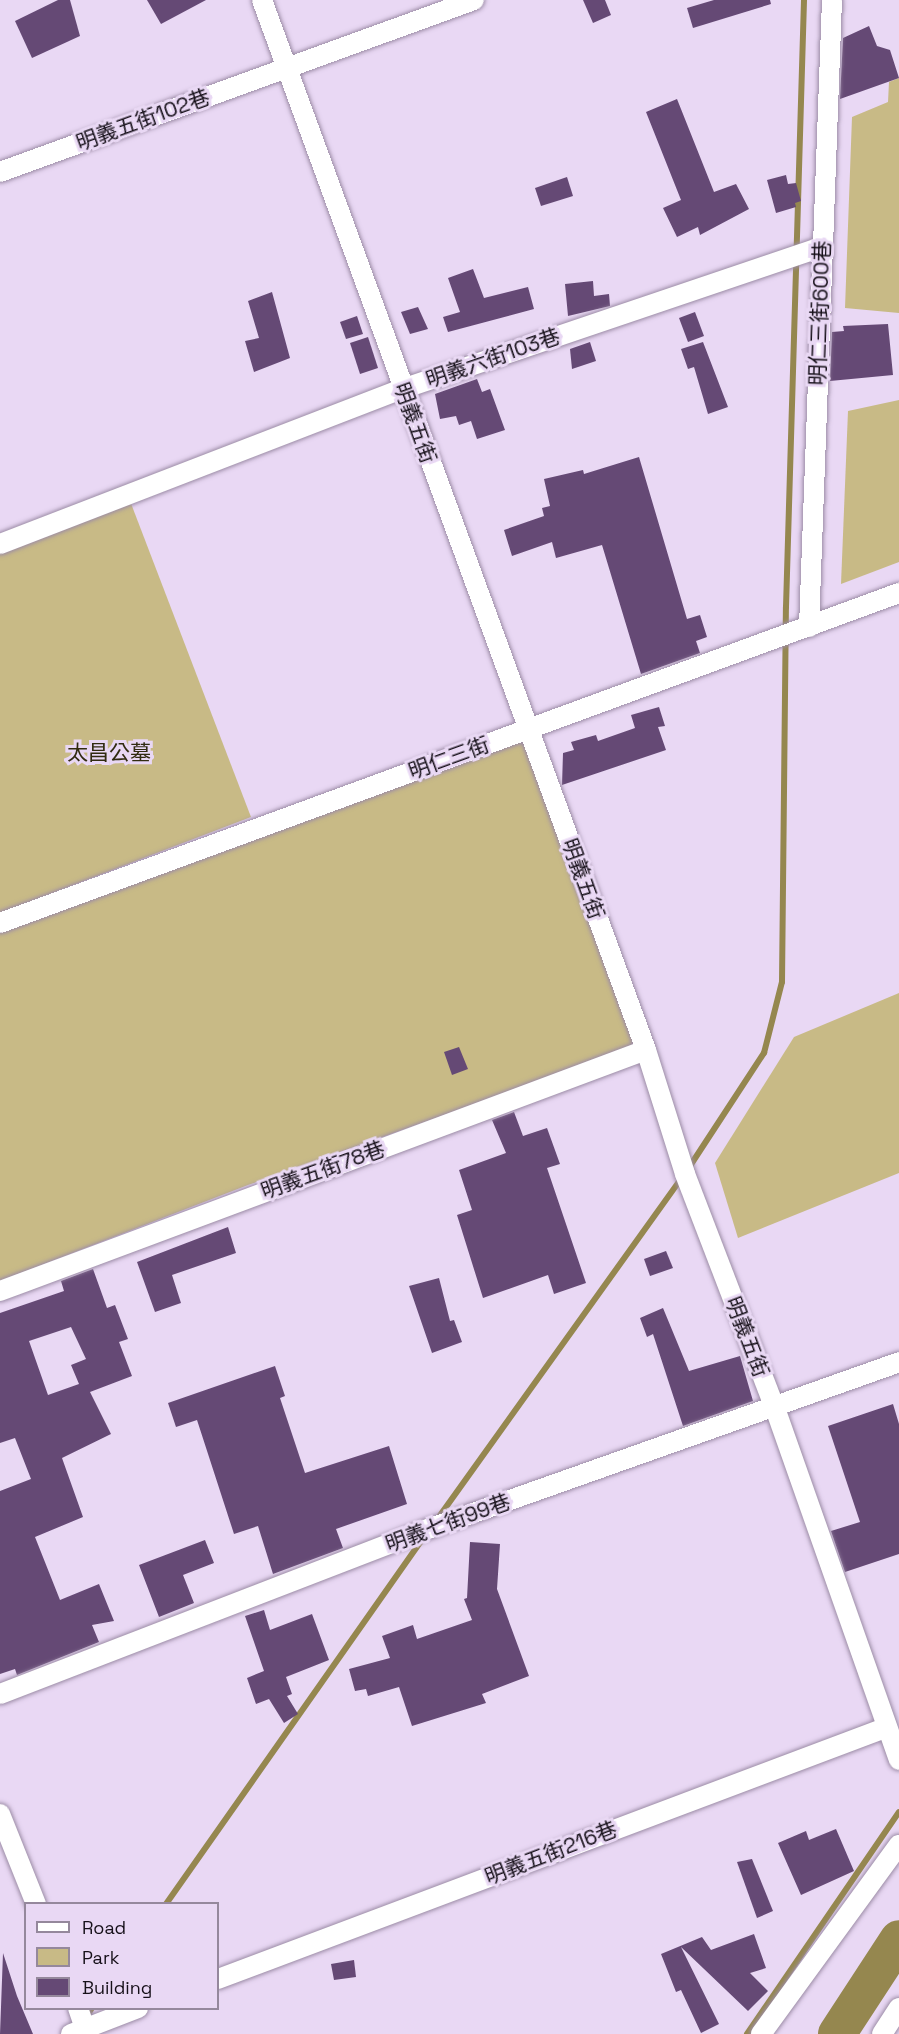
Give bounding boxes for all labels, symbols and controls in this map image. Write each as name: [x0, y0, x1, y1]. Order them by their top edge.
street label: 明義五街102巷: [73, 84, 213, 156]
street label: 明仁三街600巷: [805, 240, 835, 386]
street label: 明義六街103巷: [423, 323, 563, 393]
street label: 明義五街: [389, 379, 441, 467]
street label: 明仁三街: [405, 732, 493, 784]
park label: 太昌公墓: [67, 740, 151, 766]
street label: 明義五街: [557, 835, 609, 923]
street label: 明義五街78巷: [258, 1136, 388, 1204]
street label: 明義五街: [720, 1293, 774, 1381]
street label: 明義七街99巷: [382, 1489, 514, 1557]
street label: 明義五街216巷: [481, 1816, 621, 1890]
legend: [24, 1902, 219, 2010]
text: Road: [82, 1916, 126, 1939]
text: Park: [82, 1946, 119, 1969]
text: Building: [82, 1976, 152, 1999]

